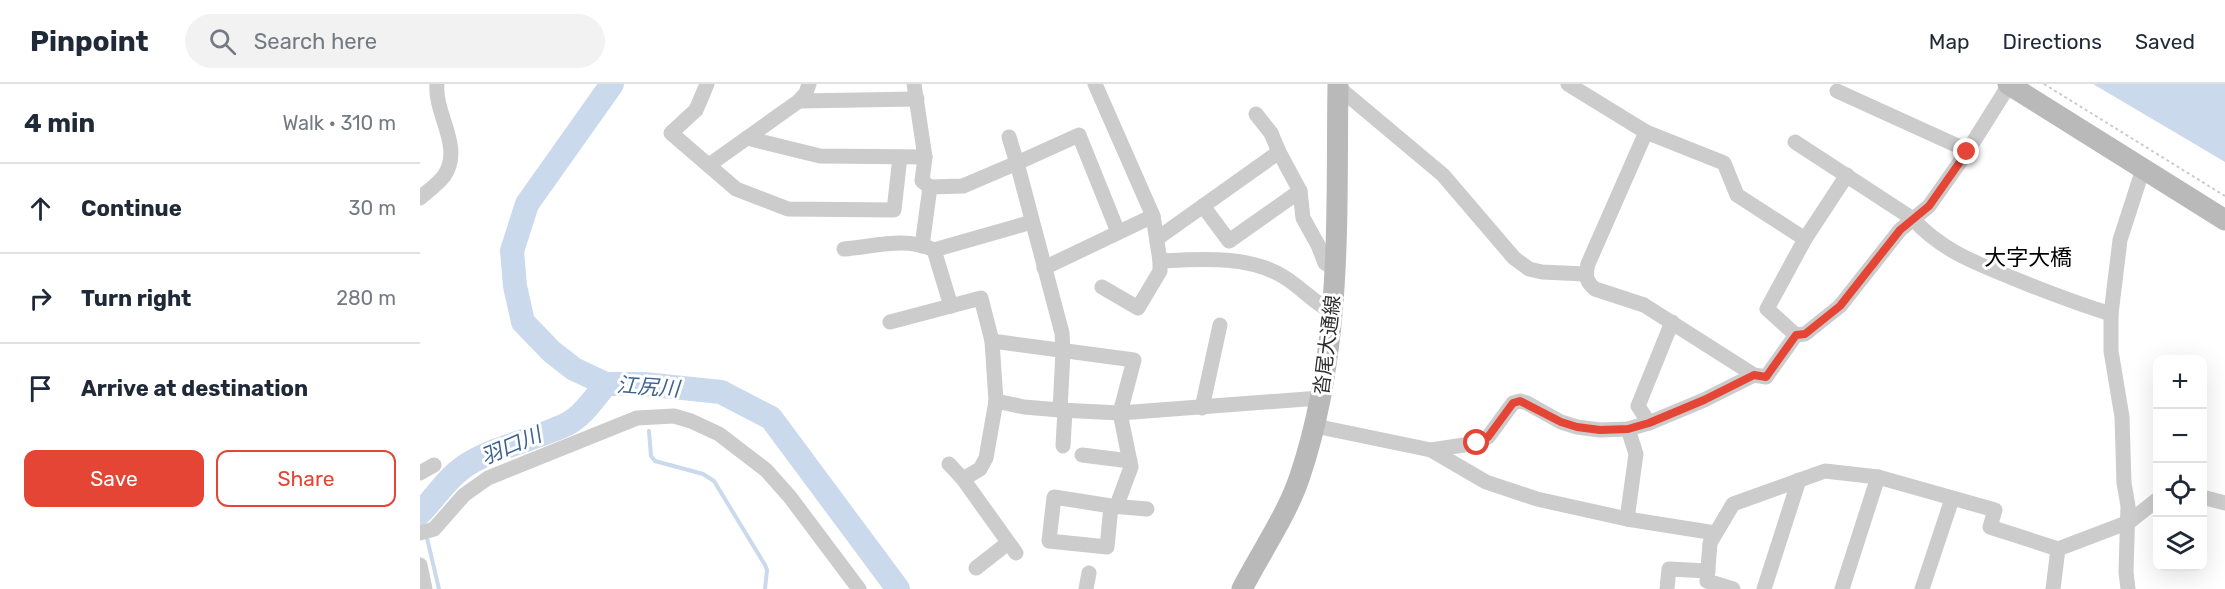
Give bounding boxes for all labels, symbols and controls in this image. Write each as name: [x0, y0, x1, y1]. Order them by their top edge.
search box: [185, 14, 605, 68]
text: Pinpoint: [30, 25, 149, 58]
icon: search: [206, 25, 239, 58]
text: Search here: [254, 28, 377, 55]
text: Map: [1929, 29, 1970, 54]
text: Directions: [2003, 29, 2102, 54]
text: Saved: [2135, 29, 2195, 54]
text: 4 min: [24, 108, 95, 139]
text: Walk · 310 m: [282, 111, 396, 135]
route end: [1953, 138, 1979, 164]
icon: ahead: [24, 192, 57, 225]
text: Continue: [81, 195, 182, 222]
text: 30 m: [349, 196, 396, 220]
district label: 大字大橋: [1984, 244, 2072, 271]
icon: right: [24, 282, 57, 315]
text: Turn right: [81, 285, 191, 312]
text: 280 m: [336, 286, 396, 310]
street label: 沓尾大通線: [1309, 294, 1345, 396]
map controls: [2153, 355, 2207, 571]
button: +: [2153, 355, 2207, 409]
icon: arrive: [24, 372, 57, 405]
water label: 江尻川: [616, 372, 682, 401]
text: Arrive at destination: [81, 375, 308, 402]
button: −: [2153, 409, 2207, 463]
water label: 羽口川: [477, 421, 547, 469]
route start: [1463, 429, 1489, 455]
button: Save: [24, 450, 204, 507]
button: Share: [216, 450, 396, 507]
button: locate: [2153, 463, 2207, 517]
button: layers: [2153, 517, 2207, 571]

